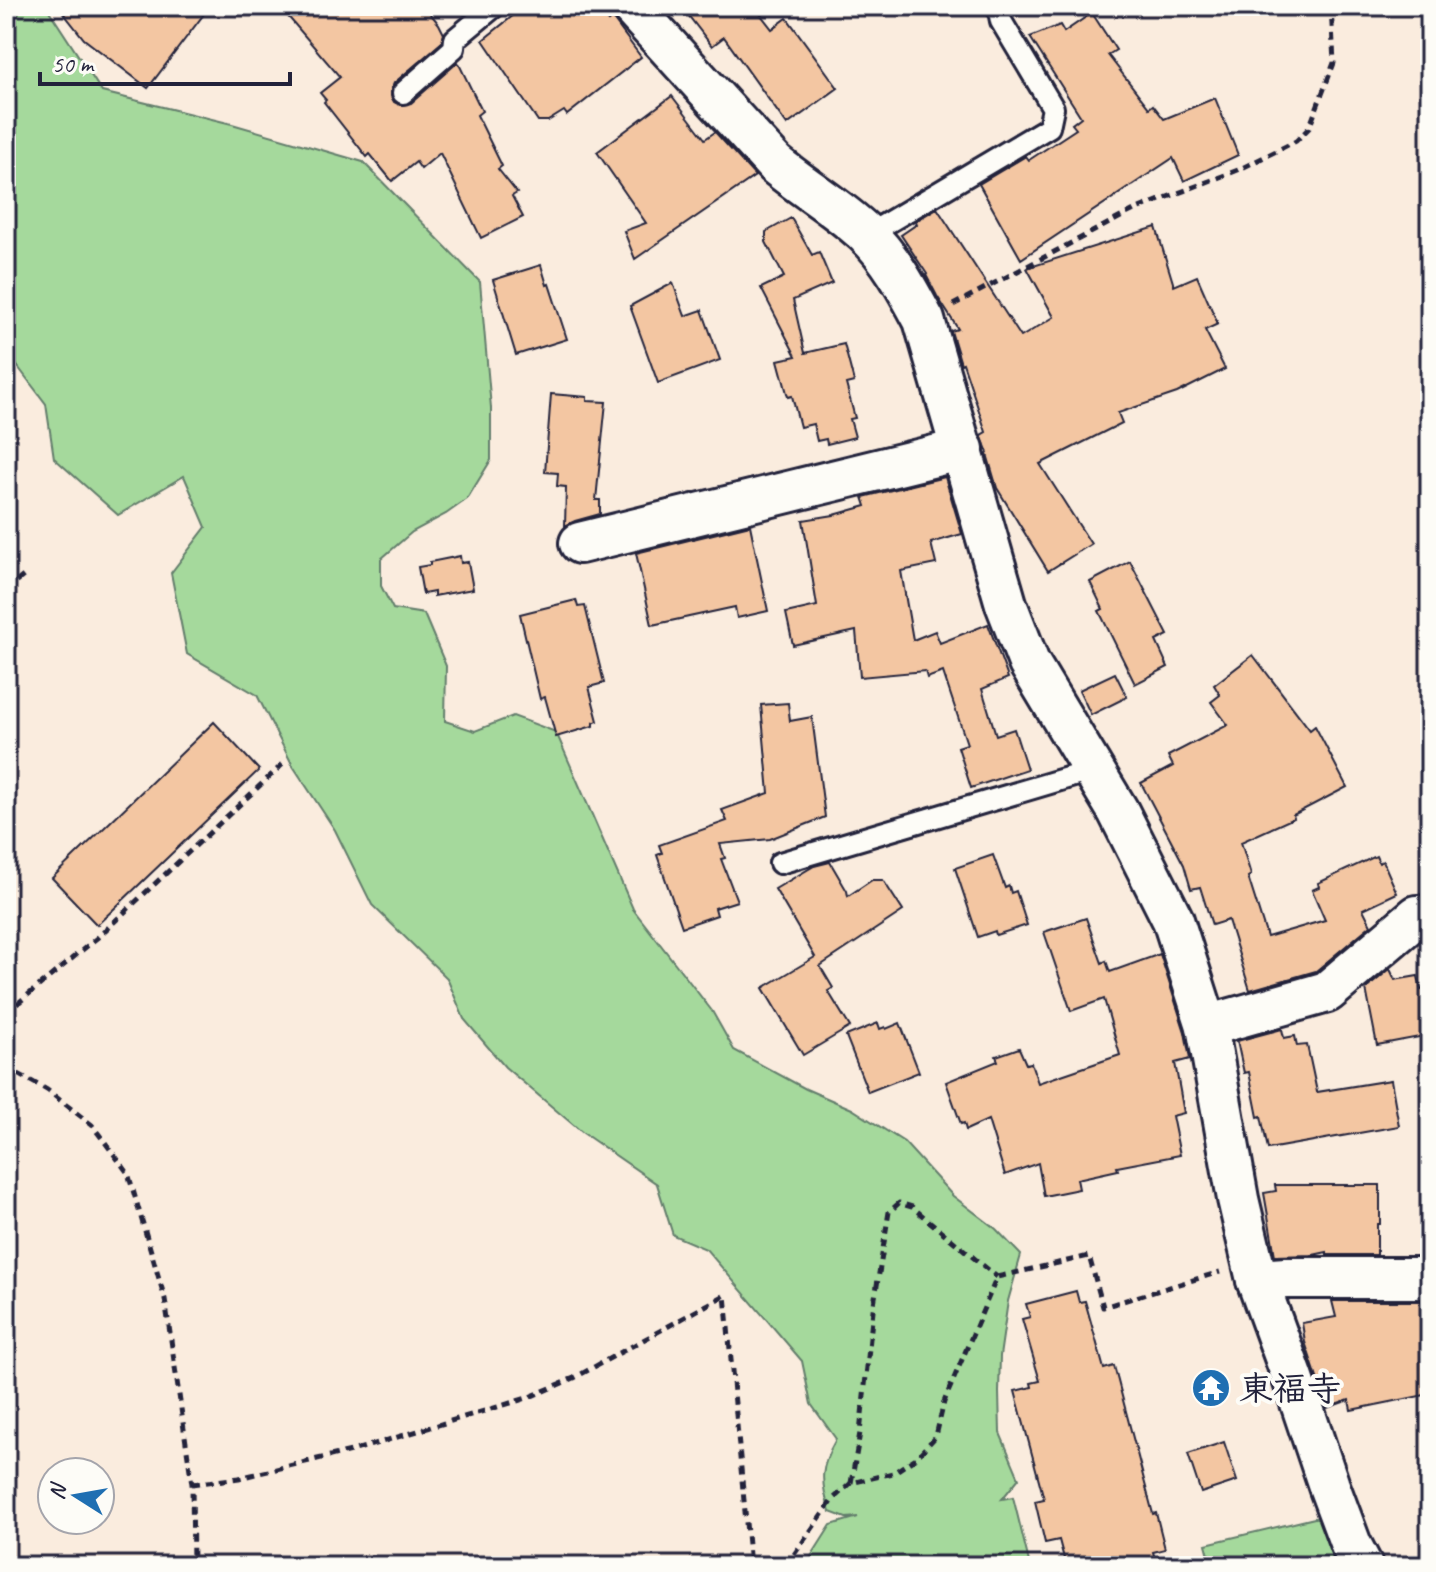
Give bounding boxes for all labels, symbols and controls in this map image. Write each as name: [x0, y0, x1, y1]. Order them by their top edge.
scale bar: [40, 36, 290, 86]
text: 50 m: [52, 49, 95, 79]
temple icon: 東福寺: [1190, 1367, 1232, 1409]
place label: 東福寺: [1239, 1367, 1341, 1410]
north arrow: [36, 1456, 116, 1536]
text: N: [42, 1480, 73, 1502]

